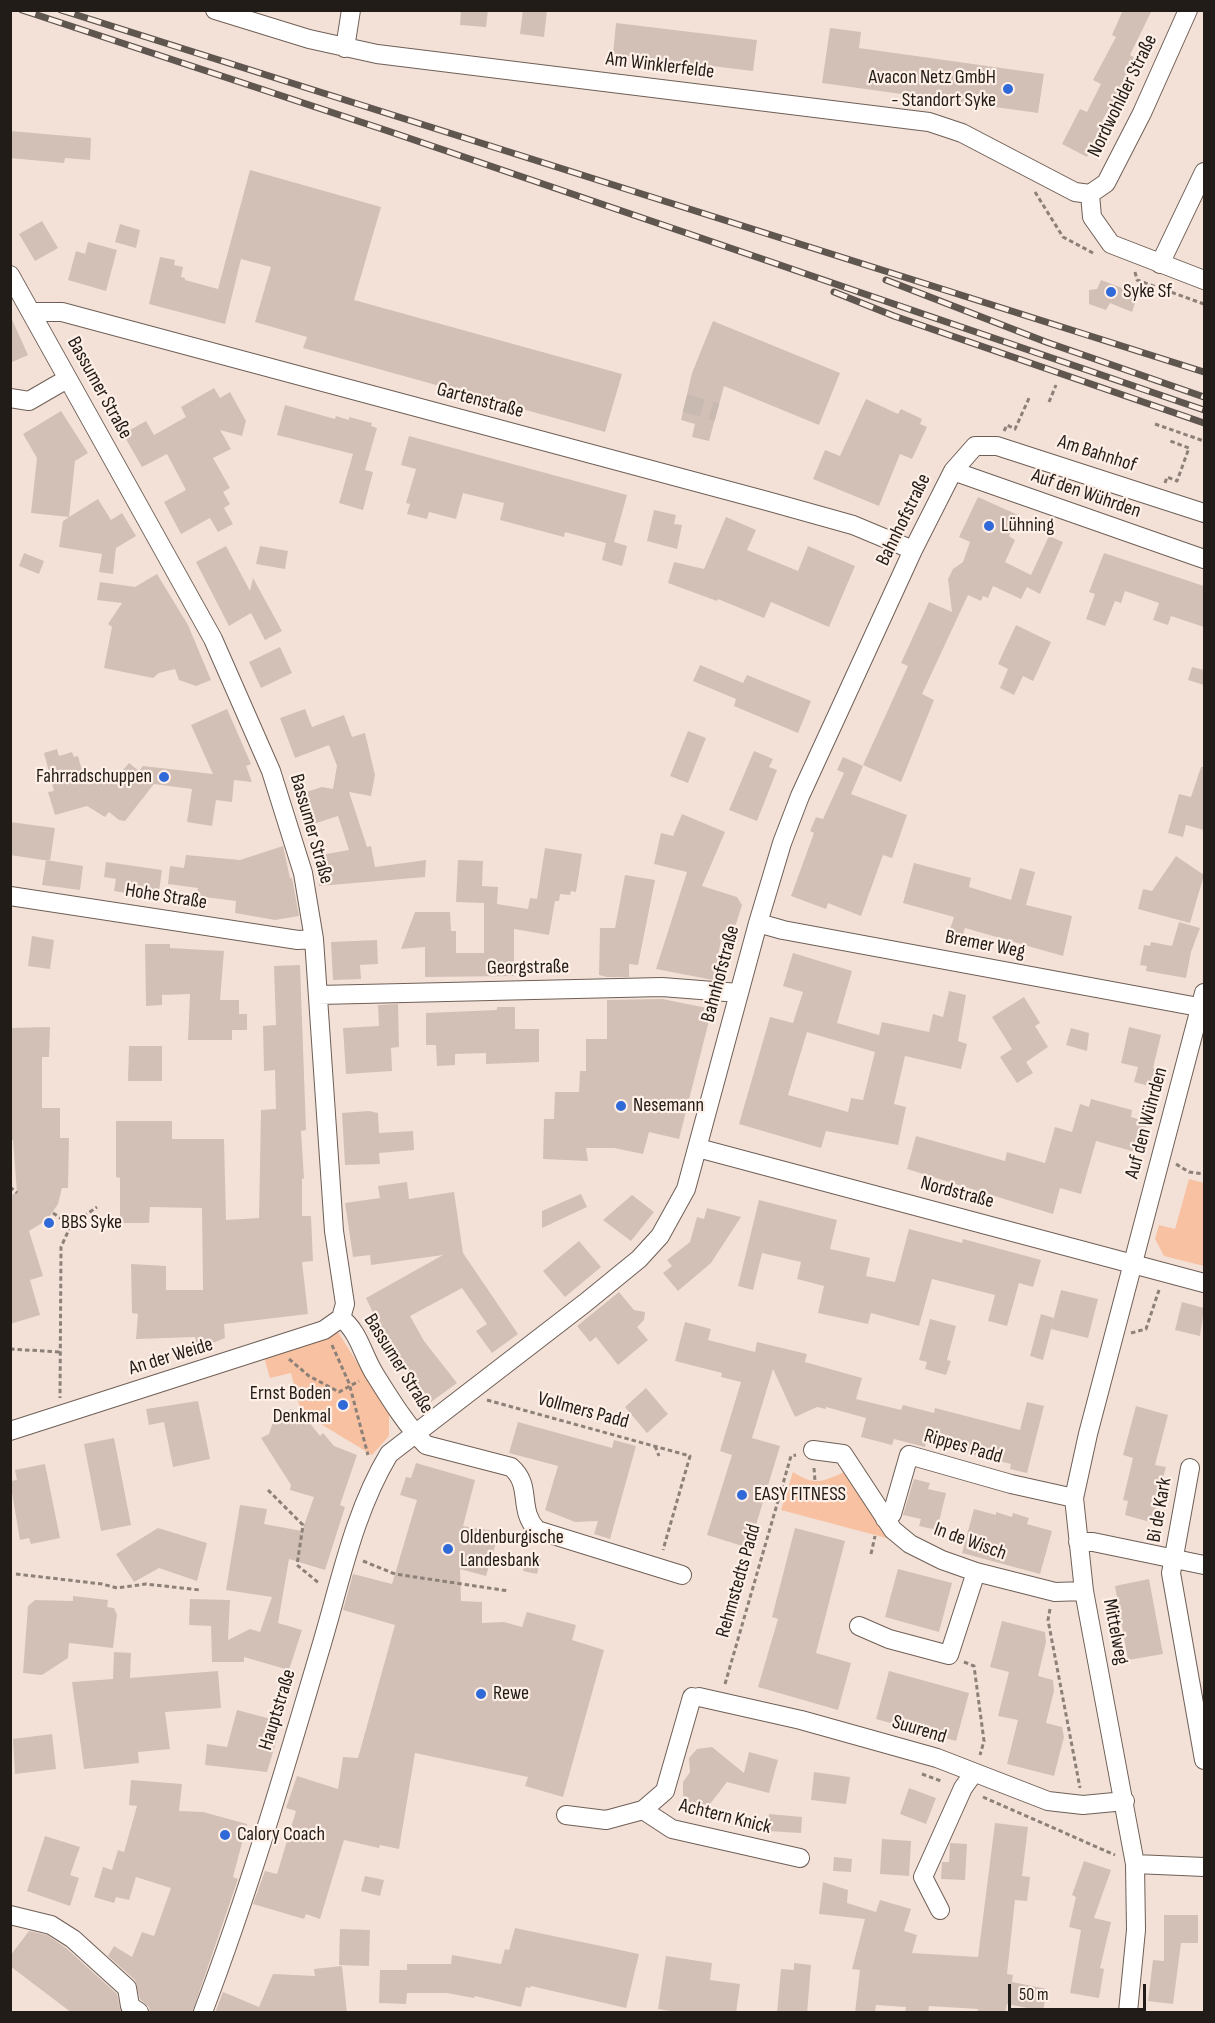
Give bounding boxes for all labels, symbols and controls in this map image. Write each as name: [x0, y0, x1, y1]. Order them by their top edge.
street label: Nordwohlder Straße: [1083, 31, 1163, 161]
street label: Am Winklerfelde: [604, 47, 716, 85]
place label: Avacon Netz GmbH - Standort Syke: [868, 66, 996, 113]
marker: Avacon Netz GmbH - Standort Syke: [1001, 82, 1015, 96]
place label: Syke Sf: [1123, 280, 1172, 304]
marker: Syke Sf: [1104, 285, 1118, 299]
street label: Bassumer Straße: [61, 333, 137, 443]
street label: Gartenstraße: [434, 378, 526, 424]
street label: Am Bahnhof: [1055, 430, 1139, 478]
street label: Auf den Wührden: [1028, 464, 1144, 524]
street label: Bahnhofstraße: [871, 470, 937, 570]
place label: Lühning: [1001, 514, 1054, 538]
marker: Lühning: [982, 519, 996, 533]
place label: Fahrradschuppen: [36, 765, 152, 789]
marker: Fahrradschuppen: [157, 770, 171, 784]
street label: Bassumer Straße: [284, 771, 338, 887]
street label: Hohe Straße: [123, 879, 209, 915]
street label: Bahnhofstraße: [697, 923, 745, 1025]
street label: Bremer Weg: [943, 926, 1027, 964]
street label: Georgstraße: [487, 955, 569, 981]
street label: Auf den Wührden: [1121, 1065, 1173, 1181]
place label: Nesemann: [633, 1094, 704, 1118]
marker: Nesemann: [614, 1099, 628, 1113]
street label: Nordstraße: [918, 1172, 996, 1214]
place label: BBS Syke: [61, 1211, 122, 1235]
marker: BBS Syke: [42, 1216, 56, 1230]
street label: Bassumer Straße: [358, 1310, 438, 1418]
street label: An der Weide: [126, 1333, 216, 1381]
place label: Ernst Boden Denkmal: [250, 1382, 331, 1429]
street label: Vollmers Padd: [535, 1387, 631, 1435]
marker: Ernst Boden Denkmal: [336, 1398, 350, 1412]
street label: Rippes Padd: [921, 1424, 1005, 1470]
street label: Bi de Kark: [1143, 1476, 1177, 1544]
place label: EASY FITNESS: [754, 1483, 846, 1507]
marker: EASY FITNESS: [735, 1488, 749, 1502]
street label: In de Wisch: [930, 1518, 1010, 1566]
street label: Rehmstedts Padd: [711, 1522, 767, 1640]
place label: Oldenburgische Landesbank: [460, 1526, 564, 1573]
marker: Oldenburgische Landesbank: [441, 1542, 455, 1556]
street label: Mittelweg: [1097, 1597, 1133, 1667]
street label: Hauptstraße: [254, 1667, 302, 1753]
place label: Rewe: [493, 1682, 529, 1706]
marker: Rewe: [474, 1687, 488, 1701]
street label: Suurend: [889, 1710, 949, 1750]
street label: Achtern Knick: [677, 1794, 773, 1840]
place label: Calory Coach: [237, 1823, 325, 1847]
marker: Calory Coach: [218, 1828, 232, 1842]
scale bar: [1011, 1972, 1149, 2010]
text: 50 m: [1019, 1984, 1049, 2005]

